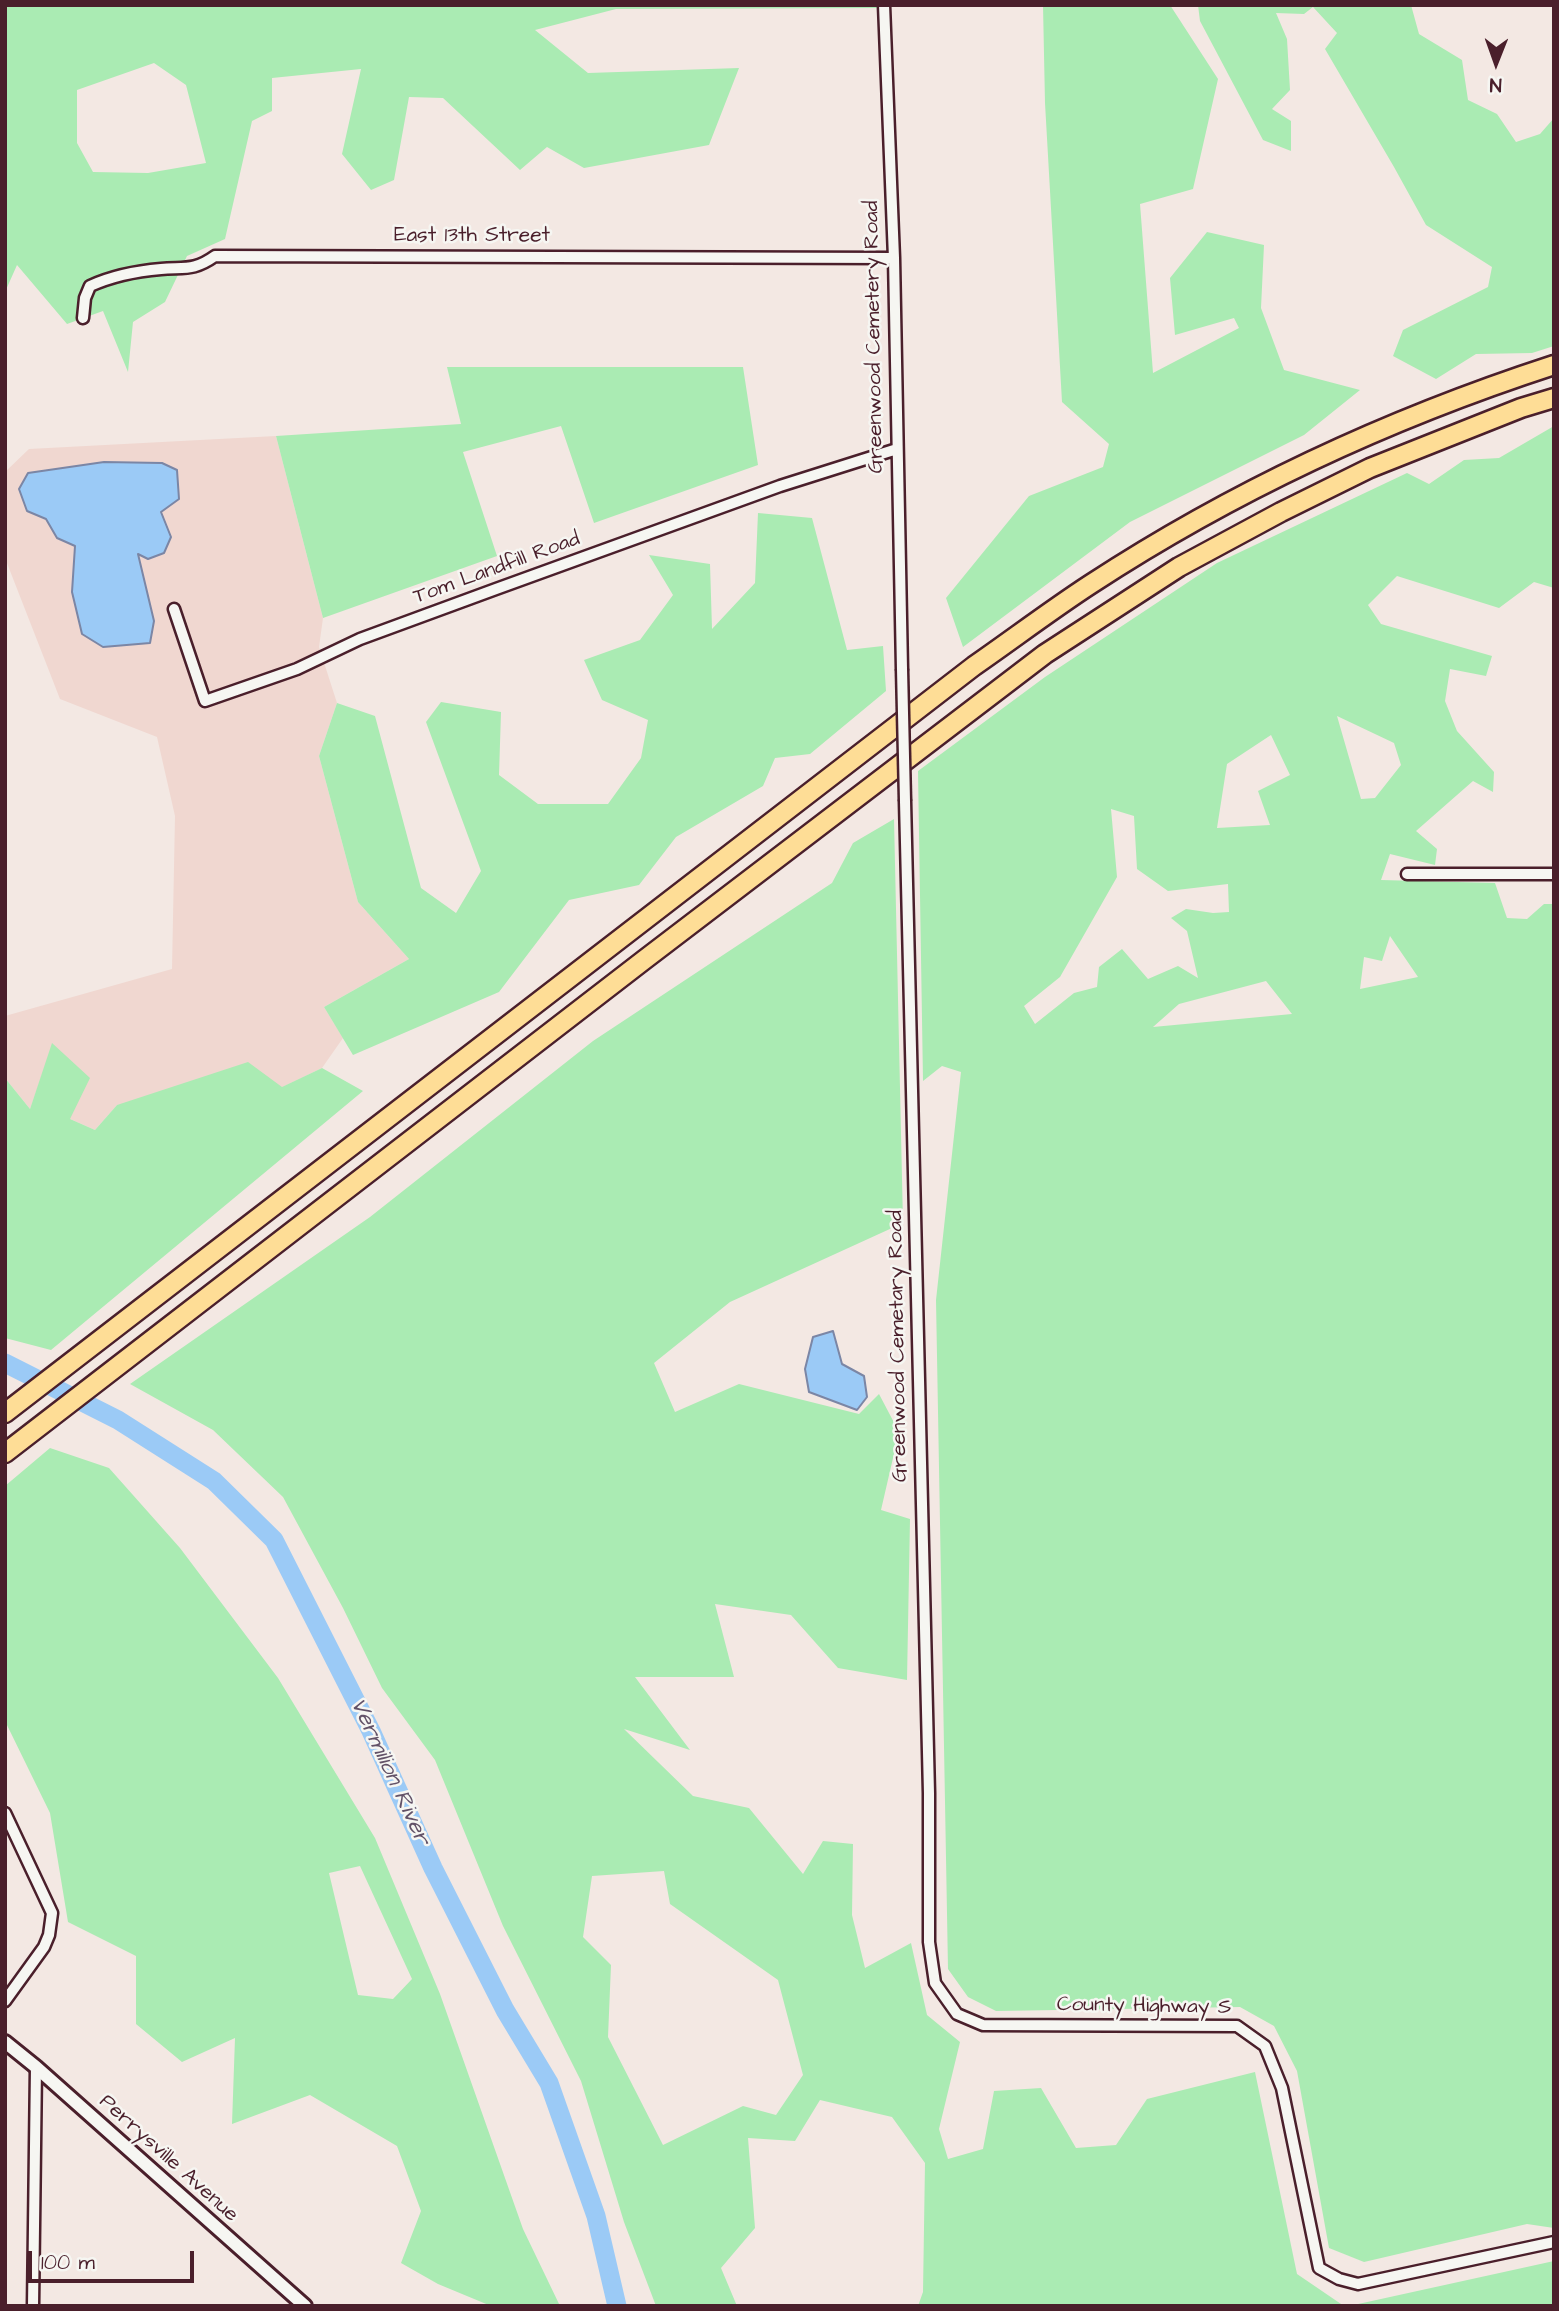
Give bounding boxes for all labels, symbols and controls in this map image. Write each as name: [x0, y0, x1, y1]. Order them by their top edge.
north arrow: [1461, 28, 1531, 98]
text: N: [1489, 71, 1502, 98]
street label: Greenwood Cemetery Road: [860, 200, 890, 474]
street label: East 13th Street: [394, 224, 550, 250]
street label: Tom Landfill Road: [410, 527, 584, 611]
street label: Greenwood Cemetary Road: [884, 1210, 914, 1482]
water label: Vermilion River: [343, 1694, 435, 1850]
street label: County Highway S: [1057, 1993, 1231, 2021]
street label: Perrysville Avenue: [93, 2090, 243, 2228]
scale bar: [32, 2238, 198, 2282]
text: 100 m: [41, 2248, 95, 2277]

